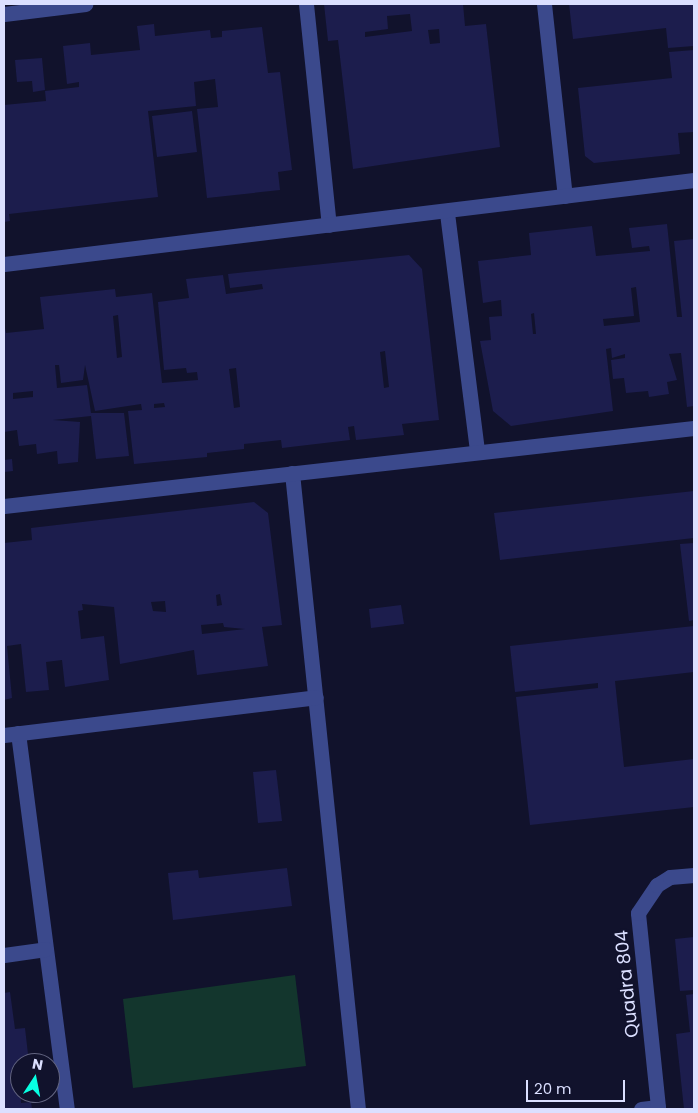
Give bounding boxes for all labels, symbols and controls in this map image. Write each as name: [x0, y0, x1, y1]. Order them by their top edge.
street label: Quadra 804: [611, 929, 643, 1039]
north arrow: [10, 1053, 60, 1103]
text: N: [31, 1053, 45, 1075]
scale bar: [528, 1070, 627, 1102]
text: 20 m: [534, 1078, 572, 1099]

